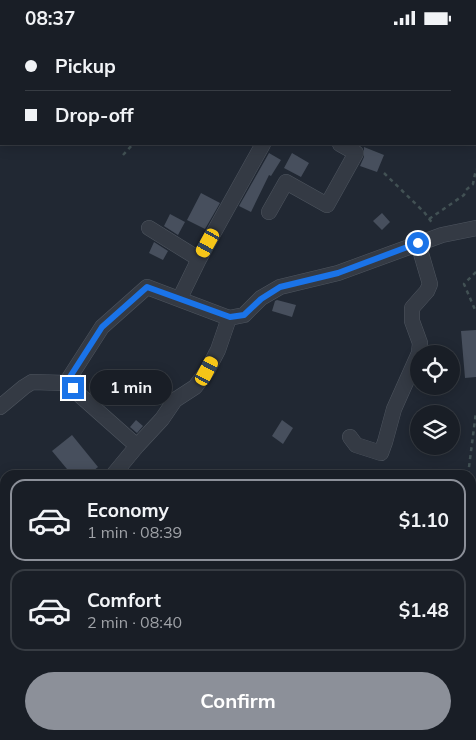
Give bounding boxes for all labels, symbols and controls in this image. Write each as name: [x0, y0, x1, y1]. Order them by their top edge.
text: 08:37: [25, 6, 75, 30]
text: Pickup: [55, 54, 116, 78]
text: Drop-off: [55, 103, 133, 127]
car: [194, 226, 221, 260]
route start: [407, 232, 429, 254]
map controls: [410, 345, 460, 455]
button: locate: [410, 345, 460, 395]
car: [193, 354, 220, 388]
callout: 1 min: [90, 371, 173, 405]
route end: [62, 377, 84, 399]
text: 1 min: [110, 377, 152, 397]
button: layers: [410, 405, 460, 455]
icon: car: [27, 498, 72, 543]
text: Economy: [87, 498, 169, 522]
text: $1.10: [399, 508, 449, 532]
text: 1 min · 08:39: [87, 522, 182, 542]
icon: car: [27, 588, 72, 633]
text: Comfort: [87, 588, 161, 612]
text: $1.48: [399, 598, 449, 622]
text: 2 min · 08:40: [87, 612, 182, 632]
button: Confirm: [25, 672, 451, 730]

